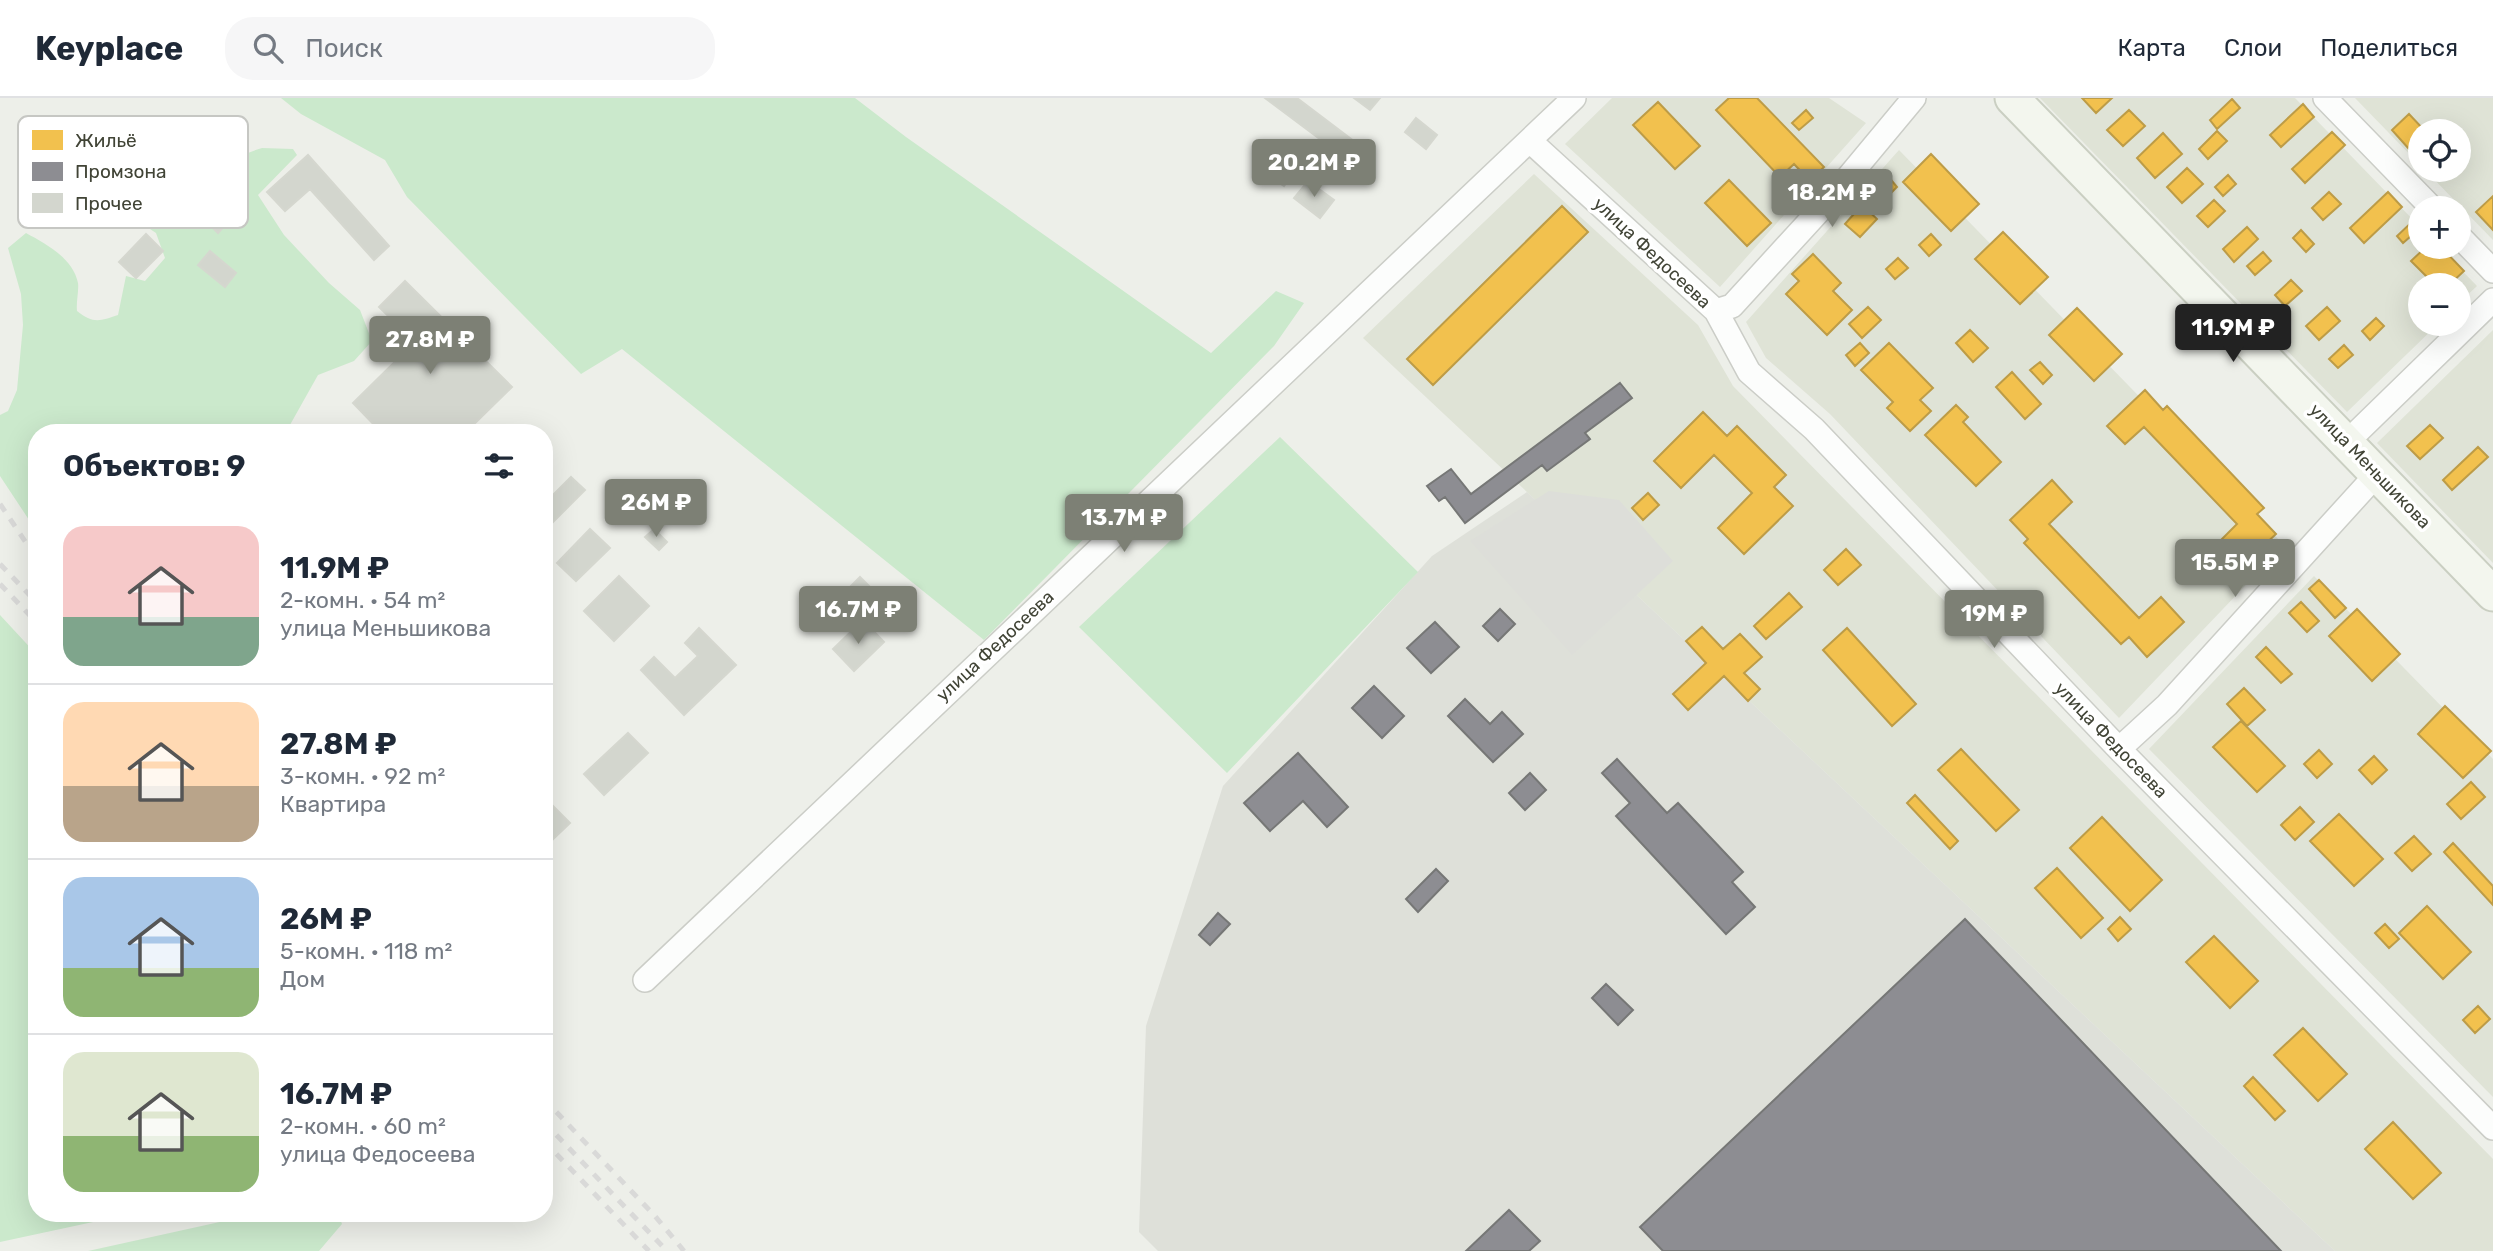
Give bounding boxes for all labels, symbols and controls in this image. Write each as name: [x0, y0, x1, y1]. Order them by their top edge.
search box: [225, 17, 715, 80]
text: Keyplace: [35, 29, 183, 68]
icon: search: [249, 29, 287, 67]
text: Поиск: [305, 33, 383, 64]
text: Карта: [2117, 34, 2186, 62]
text: Слои: [2224, 34, 2282, 62]
text: Поделиться: [2320, 34, 2458, 62]
legend: [18, 116, 248, 228]
map controls: [2408, 119, 2471, 336]
button: locate: [2408, 119, 2471, 182]
text: Жильё: [75, 129, 137, 152]
pin: 20.2M ₽: [1249, 140, 1379, 199]
text: 20.2M ₽: [1268, 148, 1360, 176]
text: Промзона: [75, 160, 166, 183]
pin: 18.2M ₽: [1767, 170, 1897, 229]
text: 18.2M ₽: [1788, 178, 1876, 206]
text: Прочее: [75, 192, 143, 215]
street label: улица Федосеева: [1589, 193, 1715, 313]
button: +: [2408, 196, 2471, 259]
button: −: [2408, 273, 2471, 336]
pin: 11.9M ₽: [2168, 304, 2298, 364]
text: 11.9M ₽: [2191, 313, 2275, 341]
pin: 27.8M ₽: [365, 316, 495, 376]
text: 27.8M ₽: [385, 325, 475, 353]
street label: улица Меньшикова: [2305, 399, 2435, 533]
icon: filters: [480, 447, 518, 485]
text: Объектов: 9: [63, 448, 246, 484]
pin: 26M ₽: [607, 480, 705, 539]
text: 26M ₽: [621, 488, 691, 516]
pin: 13.7M ₽: [1059, 494, 1189, 554]
text: 13.7M ₽: [1081, 503, 1167, 531]
pin: 15.5M ₽: [2170, 540, 2300, 599]
text: 15.5M ₽: [2191, 548, 2279, 576]
text: 11.9M ₽: [280, 550, 389, 586]
icon: home: [119, 554, 203, 638]
text: 2-комн. · 54 m²: [280, 586, 445, 614]
street label: улица Федосеева: [932, 586, 1058, 706]
pin: 16.7M ₽: [793, 587, 923, 646]
pin: 19M ₽: [1945, 590, 2043, 650]
text: 16.7M ₽: [815, 595, 901, 623]
text: 19M ₽: [1961, 599, 2027, 627]
text: улица Меньшикова: [280, 614, 491, 642]
street label: улица Федосеева: [2050, 677, 2172, 803]
text: 27.8M ₽: [280, 726, 397, 762]
icon: home: [119, 730, 203, 814]
text: 3-комн. · 92 m²: [280, 762, 445, 790]
text: Квартира: [280, 790, 386, 818]
text: 26M ₽: [280, 901, 372, 937]
icon: home: [119, 905, 203, 989]
text: 5-комн. · 118 m²: [280, 937, 452, 965]
text: Дом: [280, 965, 325, 993]
text: 16.7M ₽: [280, 1076, 392, 1112]
icon: home: [119, 1080, 203, 1164]
text: 2-комн. · 60 m²: [280, 1112, 446, 1140]
text: улица Федосеева: [280, 1140, 475, 1168]

